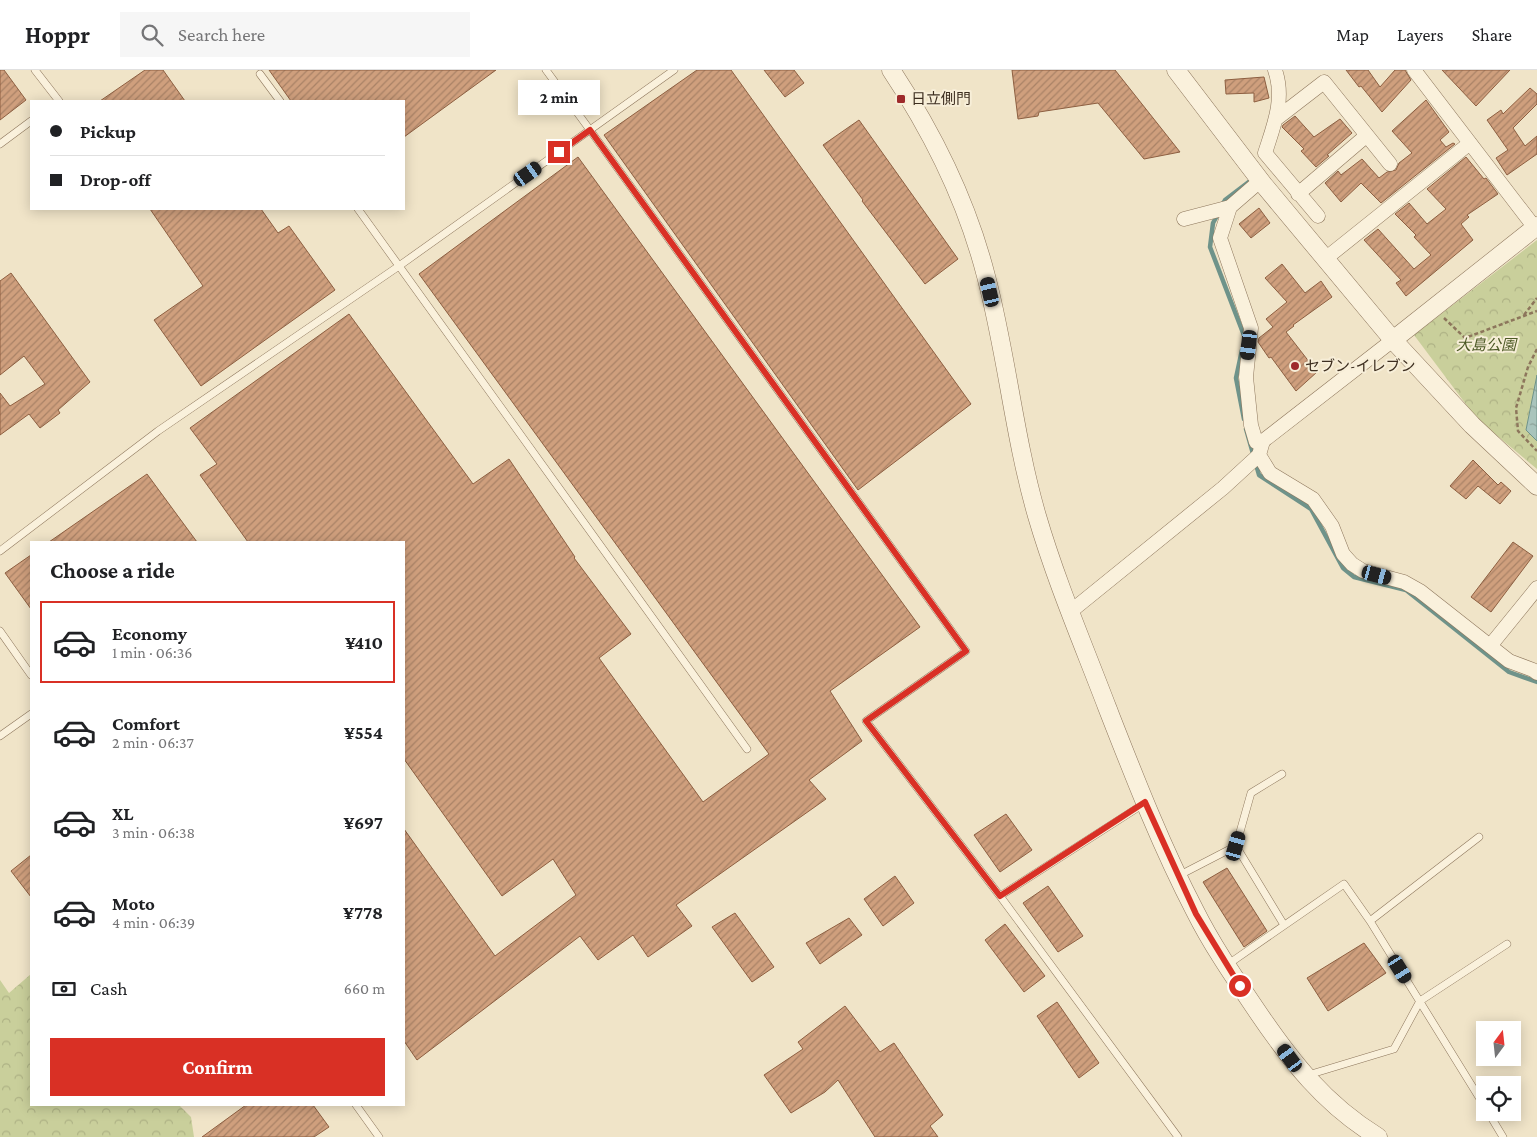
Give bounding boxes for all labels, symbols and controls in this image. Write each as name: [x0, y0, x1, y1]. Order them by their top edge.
search box: [120, 12, 470, 57]
text: Hoppr: [25, 21, 90, 48]
icon: search: [138, 21, 166, 49]
text: Search here: [178, 24, 265, 45]
text: Map: [1336, 25, 1369, 45]
text: Layers: [1397, 25, 1444, 45]
text: Share: [1472, 25, 1512, 45]
callout: 2 min: [518, 79, 600, 114]
text: 2 min: [540, 89, 578, 106]
place label: 日立側門: [911, 90, 971, 107]
marker: 日立側門: [895, 93, 907, 105]
text: Pickup: [80, 121, 136, 142]
route end: [548, 141, 570, 163]
car: [511, 159, 544, 189]
text: Drop-off: [80, 169, 151, 190]
car: [979, 276, 1000, 308]
car: [1239, 329, 1258, 361]
park label: 大島公園: [1456, 337, 1518, 353]
place label: セブン-イレブン: [1305, 358, 1415, 374]
marker: セブン-イレブン: [1289, 360, 1301, 372]
text: Choose a ride: [50, 558, 175, 583]
car: [1360, 564, 1393, 586]
icon: car: [52, 620, 97, 665]
text: Economy: [112, 623, 187, 644]
text: ¥410: [345, 632, 383, 653]
text: 1 min · 06:36: [112, 644, 192, 661]
icon: car: [52, 710, 97, 755]
text: Comfort: [112, 713, 180, 734]
text: ¥554: [344, 722, 383, 743]
text: 2 min · 06:37: [112, 734, 194, 751]
icon: car: [52, 800, 97, 845]
text: XL: [112, 803, 134, 824]
text: ¥697: [344, 812, 383, 833]
text: 3 min · 06:38: [112, 824, 195, 841]
car: [1224, 830, 1247, 862]
icon: car: [52, 890, 97, 935]
text: Moto: [112, 893, 155, 914]
text: ¥778: [343, 902, 383, 923]
text: 4 min · 06:39: [112, 914, 195, 931]
car: [1385, 952, 1414, 986]
icon: cash: [50, 975, 78, 1003]
route start: [1229, 975, 1251, 997]
text: Cash: [90, 978, 128, 999]
text: 660 m: [344, 980, 385, 997]
north arrow: [1476, 1021, 1521, 1066]
map controls: [1476, 1021, 1521, 1121]
button: Confirm: [50, 1038, 385, 1096]
car: [1275, 1041, 1304, 1075]
button: locate: [1476, 1076, 1521, 1121]

